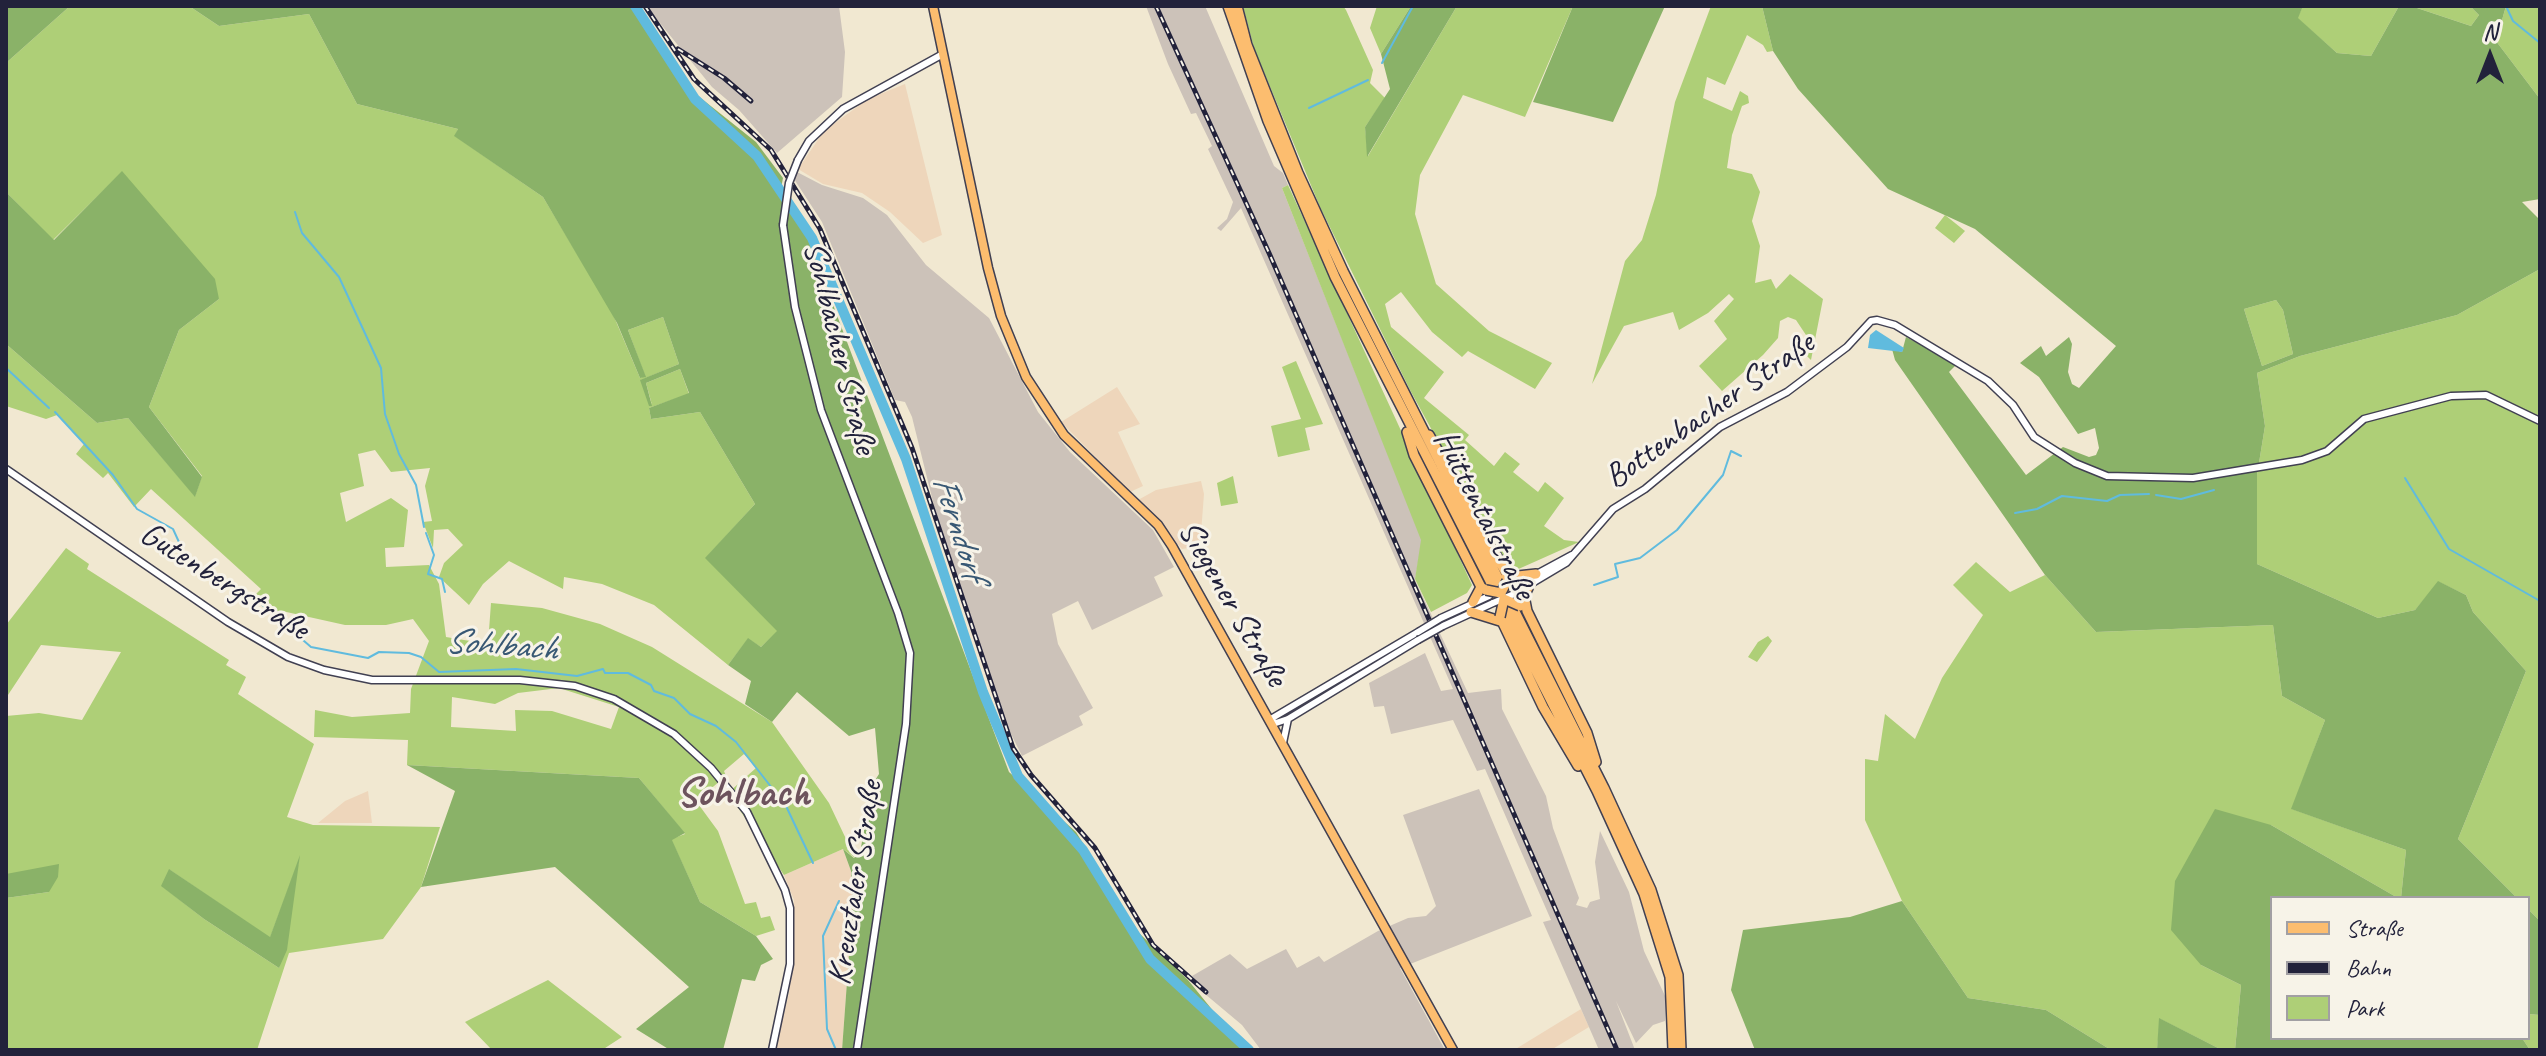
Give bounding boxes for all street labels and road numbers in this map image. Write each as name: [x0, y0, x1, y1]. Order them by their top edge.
street label: Sohlbacher Straße: [793, 238, 885, 458]
street label: Bottenbacher Straße: [1597, 324, 1823, 498]
street label: Hüttentalstraße: [1424, 423, 1544, 607]
street label: Gutenbergstraße: [132, 514, 316, 650]
street label: Siegener Straße: [1168, 514, 1296, 694]
street label: Kreuztaler Straße: [820, 778, 892, 988]

